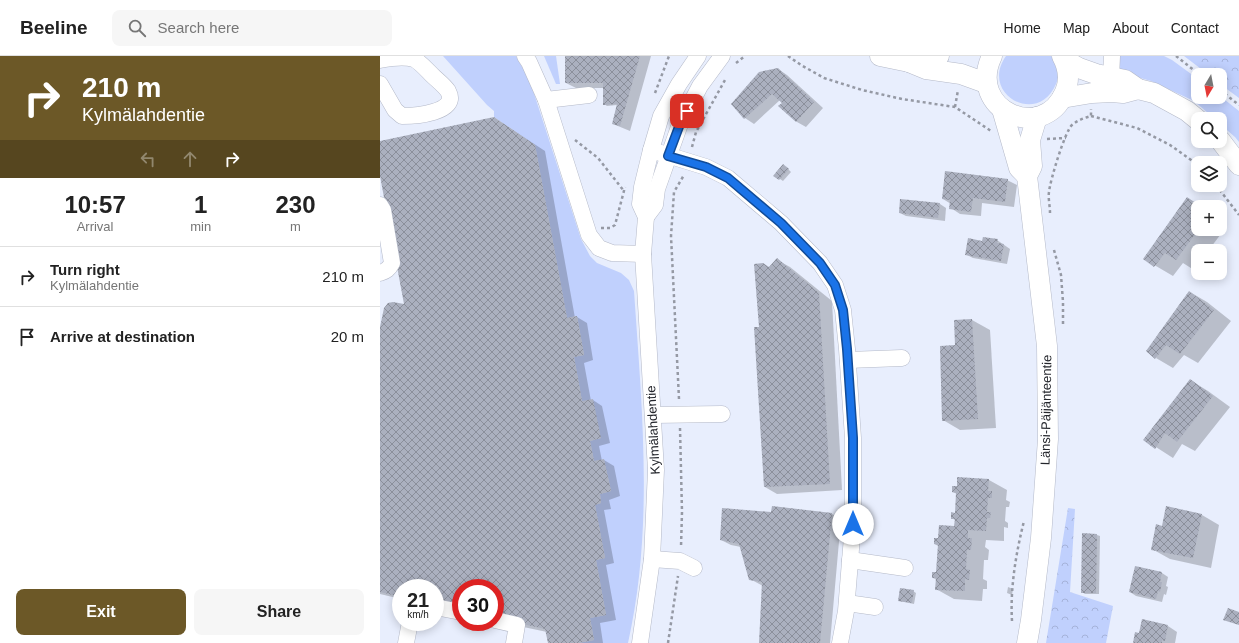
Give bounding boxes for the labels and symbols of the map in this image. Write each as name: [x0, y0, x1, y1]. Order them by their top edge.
north arrow: [1191, 68, 1227, 104]
pin: [670, 94, 704, 128]
street label: Länsi-Päijänteentie: [1038, 355, 1054, 465]
street label: Kylmälahdentie: [643, 385, 663, 475]
position arrow: [832, 503, 874, 545]
speed limit sign: 30: [452, 579, 504, 631]

